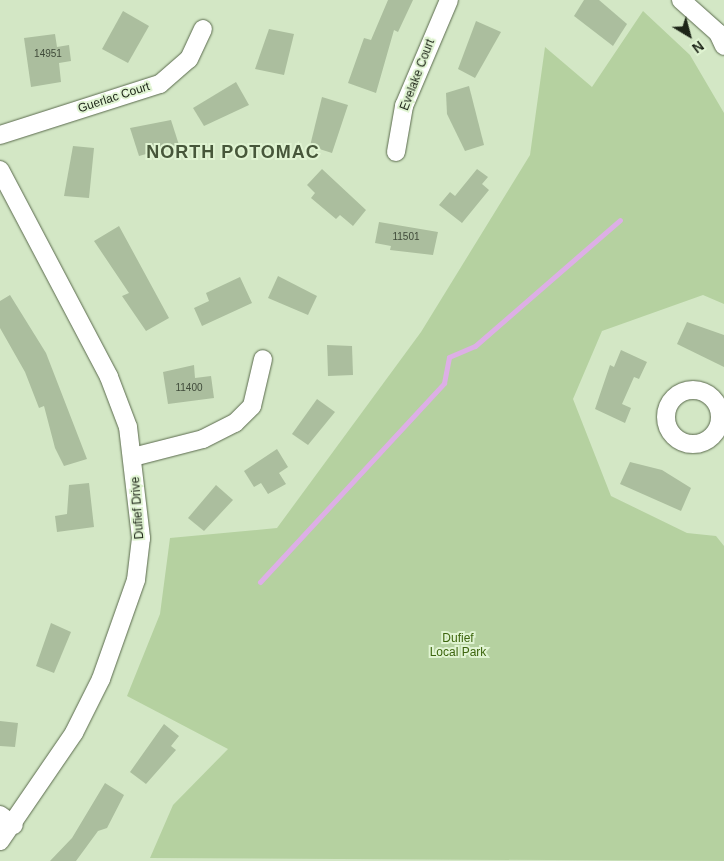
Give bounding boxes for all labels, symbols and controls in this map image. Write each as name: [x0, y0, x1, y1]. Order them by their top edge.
north arrow: [664, 10, 714, 60]
street label: Evelake Court: [398, 37, 438, 113]
text: N: [689, 38, 707, 56]
house number: 14951: [34, 48, 62, 60]
street label: Guerlac Court: [76, 80, 152, 116]
district label: NORTH POTOMAC: [145, 141, 321, 163]
house number: 11501: [392, 231, 420, 243]
house number: 11400: [175, 382, 203, 394]
street label: Dufief Drive: [129, 476, 147, 540]
park label: Dufief Local Park: [430, 632, 486, 660]

